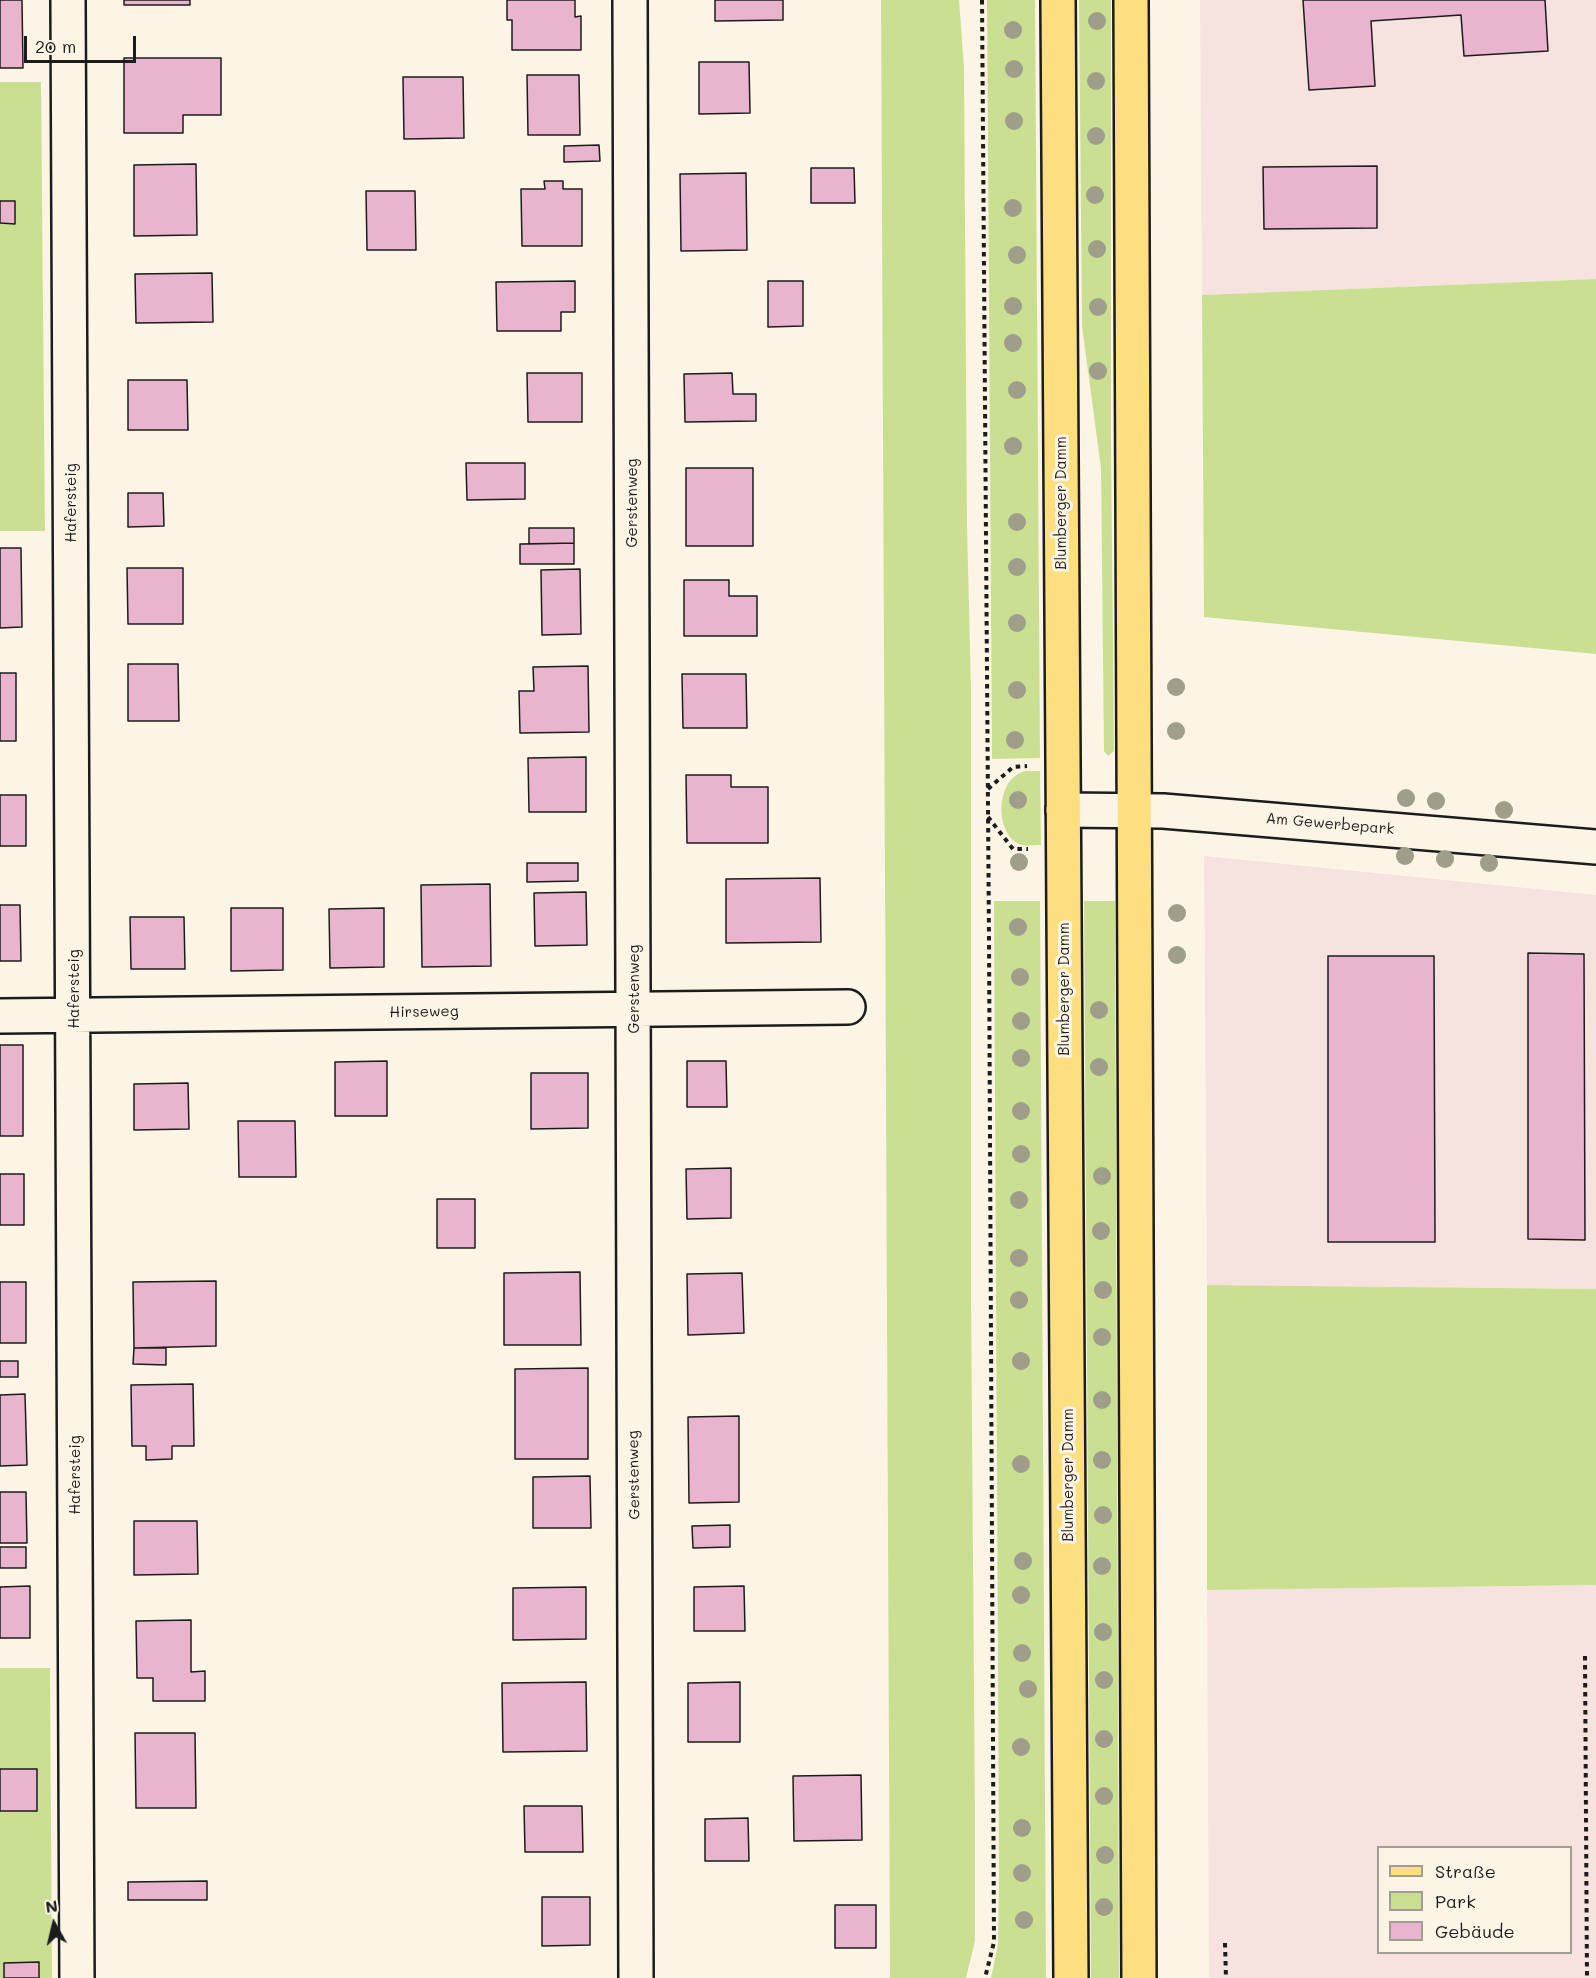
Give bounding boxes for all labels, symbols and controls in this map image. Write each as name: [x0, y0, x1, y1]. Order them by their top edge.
scale bar: [27, 24, 140, 62]
text: 20 m: [35, 34, 76, 58]
street label: Blumberger Damm: [1052, 436, 1070, 570]
street label: Gerstenweg: [623, 458, 641, 548]
street label: Hafersteig: [62, 463, 80, 543]
street label: Am Gewerbepark: [1265, 809, 1395, 839]
street label: Blumberger Damm: [1055, 922, 1073, 1056]
street label: Gerstenweg: [625, 944, 643, 1034]
street label: Hafersteig: [65, 949, 83, 1029]
street label: Hirseweg: [389, 1002, 459, 1022]
street label: Blumberger Damm: [1059, 1408, 1077, 1542]
street label: Gerstenweg: [624, 1430, 644, 1520]
street label: Hafersteig: [66, 1435, 84, 1515]
legend: [1377, 1846, 1572, 1954]
text: Straße: [1435, 1859, 1496, 1883]
text: Park: [1435, 1889, 1476, 1913]
north arrow: [24, 1894, 84, 1954]
text: N: [44, 1894, 59, 1917]
text: Gebäude: [1435, 1919, 1515, 1943]

